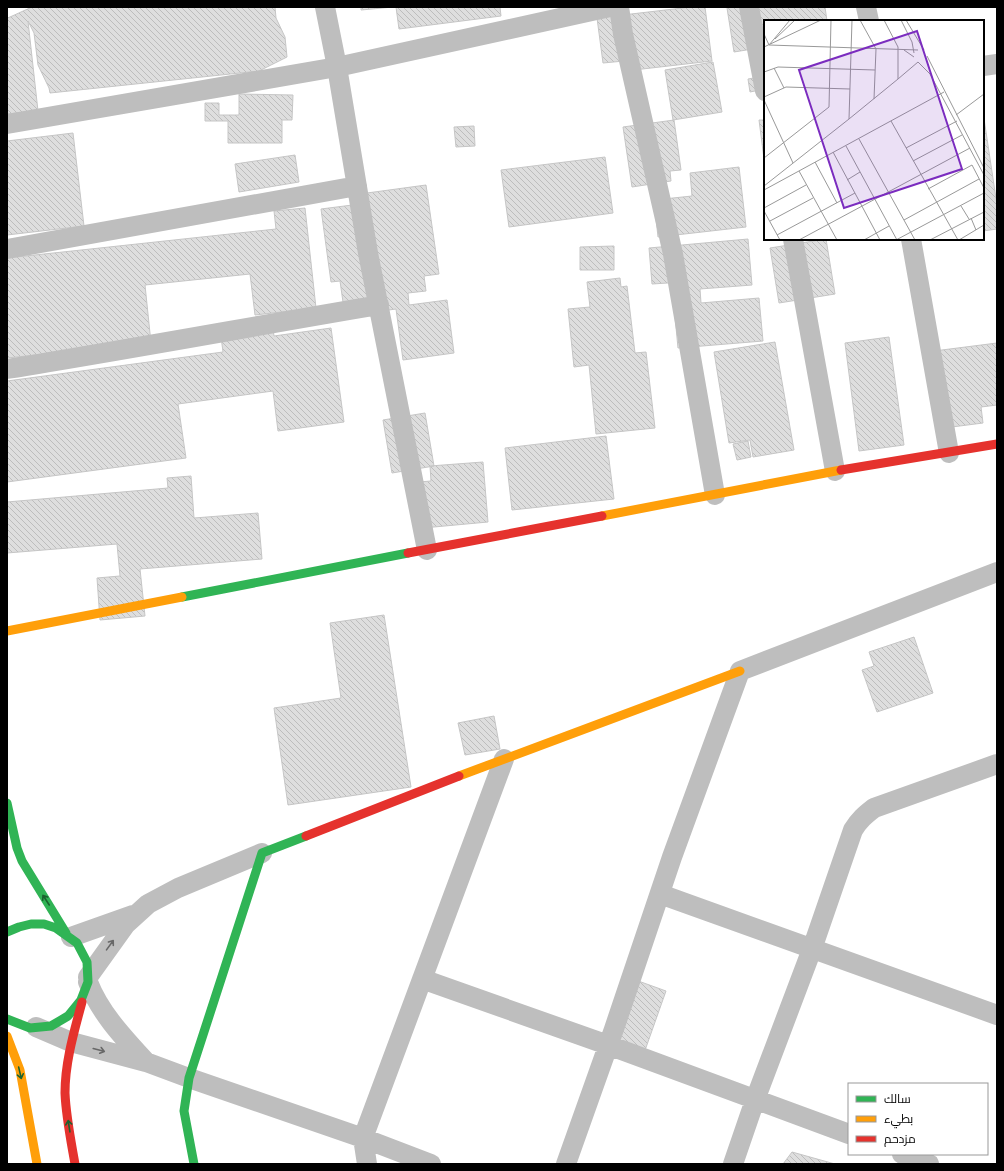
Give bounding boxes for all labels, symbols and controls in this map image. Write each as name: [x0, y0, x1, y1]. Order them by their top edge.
inset map: [764, 20, 984, 240]
one-way arrow: [41, 894, 49, 906]
one-way arrow: [106, 940, 114, 951]
one-way arrow: [92, 1047, 105, 1054]
one-way arrow: [16, 1066, 24, 1079]
legend: [848, 1083, 988, 1155]
text: سالك: [884, 1090, 911, 1108]
text: بطيء: [884, 1110, 913, 1129]
one-way arrow: [65, 1119, 73, 1132]
text: مزدحم: [884, 1130, 916, 1148]

